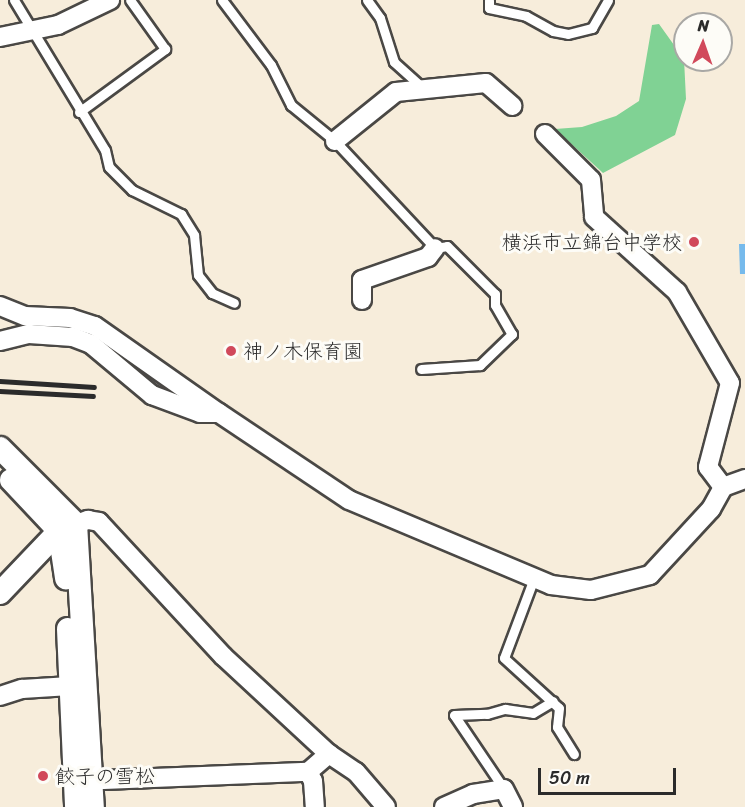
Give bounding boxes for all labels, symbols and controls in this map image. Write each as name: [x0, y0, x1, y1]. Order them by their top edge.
text: N: [698, 11, 710, 40]
north arrow: [673, 12, 733, 72]
place label: 横浜市立錦台中学校: [502, 230, 682, 254]
marker: 横浜市立錦台中学校: [687, 235, 701, 249]
place label: 神ノ木保育園: [243, 339, 363, 363]
marker: 神ノ木保育園: [224, 344, 238, 358]
scale bar: [541, 756, 679, 794]
text: 50 m: [549, 762, 590, 794]
place label: 餃子の雪松: [55, 764, 155, 788]
marker: 餃子の雪松: [36, 769, 50, 783]

